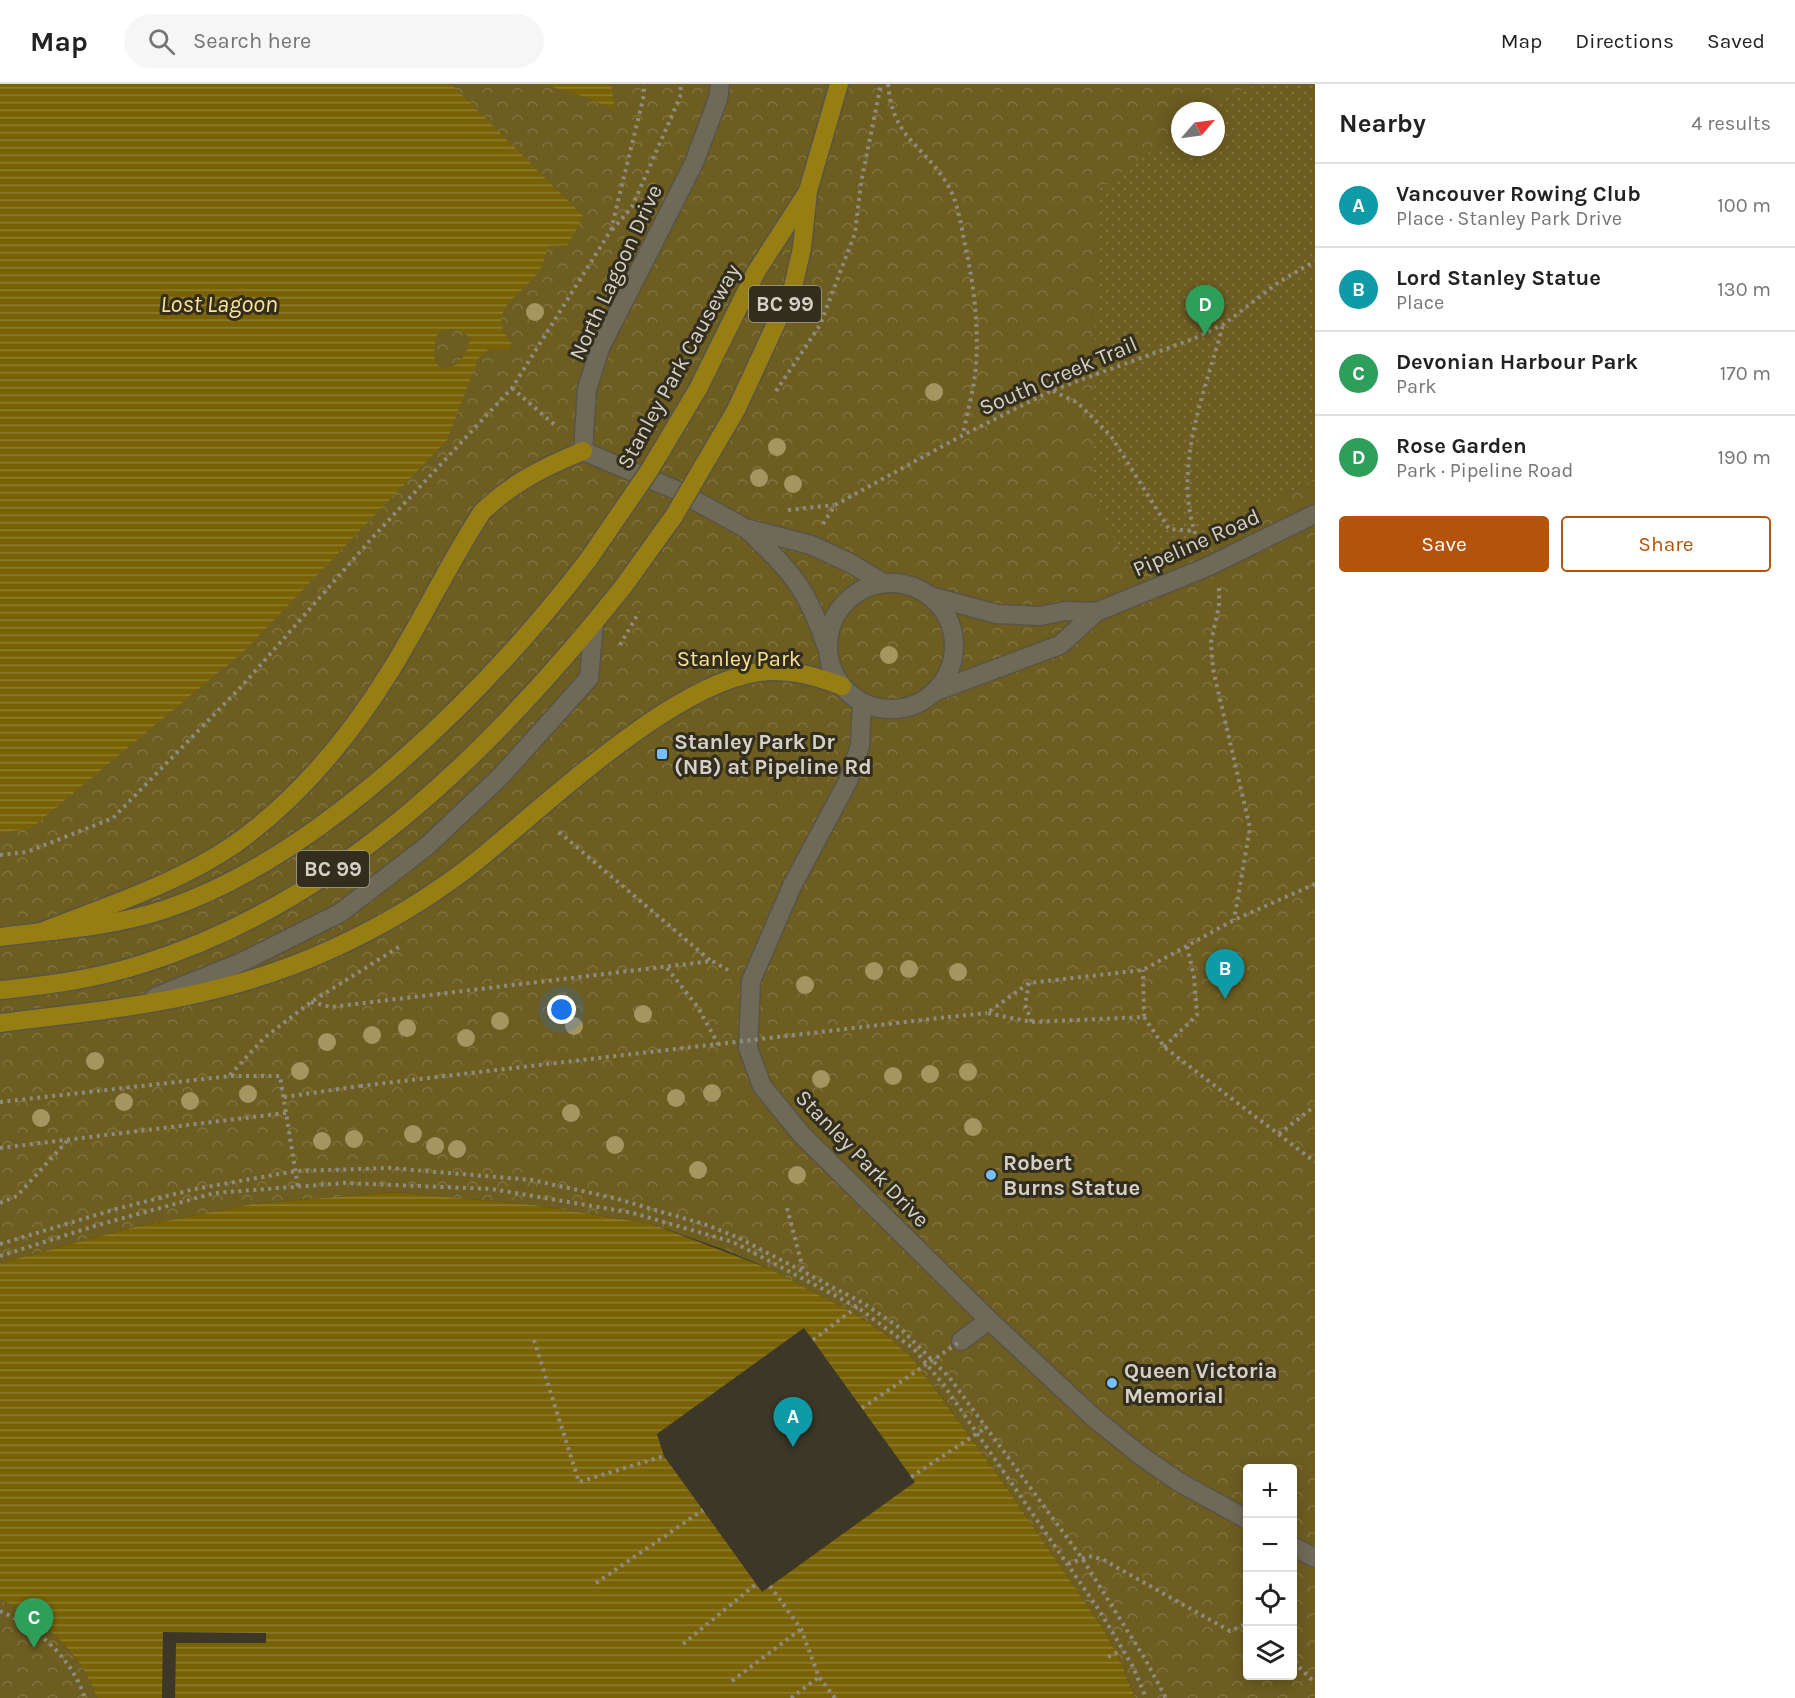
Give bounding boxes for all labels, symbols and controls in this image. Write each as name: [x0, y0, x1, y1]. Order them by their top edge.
search box: [124, 14, 544, 68]
text: Map: [30, 25, 88, 58]
icon: search: [145, 25, 178, 58]
text: Search here: [193, 28, 311, 54]
text: Map: [1501, 29, 1542, 53]
text: Directions: [1575, 29, 1674, 53]
text: Saved: [1707, 29, 1765, 53]
north arrow: [1171, 102, 1225, 156]
text: Nearby: [1339, 108, 1426, 139]
text: 4 results: [1691, 112, 1771, 135]
street label: North Lagoon Drive: [564, 181, 668, 364]
text: Vancouver Rowing Club: [1396, 181, 1641, 207]
text: A: [1352, 194, 1365, 217]
text: 100 m: [1717, 194, 1771, 217]
text: Place · Stanley Park Drive: [1396, 207, 1622, 230]
street label: Stanley Park Causeway: [612, 260, 746, 473]
text: Lord Stanley Statue: [1396, 265, 1601, 291]
text: B: [1352, 278, 1365, 301]
text: 130 m: [1717, 278, 1771, 301]
road number: BC 99: [749, 286, 821, 322]
pin: D: [1186, 286, 1224, 335]
water label: Lost Lagoon: [160, 290, 278, 318]
text: Place: [1396, 291, 1444, 314]
street label: South Creek Trail: [975, 331, 1141, 421]
text: Devonian Harbour Park: [1396, 349, 1638, 375]
text: C: [1352, 362, 1365, 385]
text: 170 m: [1720, 362, 1771, 385]
text: Park: [1396, 375, 1437, 398]
text: Rose Garden: [1396, 433, 1527, 459]
text: D: [1352, 446, 1365, 469]
text: 190 m: [1717, 446, 1771, 469]
text: Park · Pipeline Road: [1396, 459, 1573, 482]
street label: Pipeline Road: [1129, 503, 1264, 582]
button: Save: [1339, 516, 1549, 572]
button: Share: [1561, 516, 1771, 572]
park label: Stanley Park: [677, 646, 801, 672]
place label: Stanley Park Dr (NB) at Pipeline Rd: [674, 729, 872, 780]
marker: Stanley Park Dr (NB) at Pipeline Rd: [655, 747, 669, 761]
road number: BC 99: [297, 851, 369, 887]
pin: B: [1206, 950, 1244, 999]
your location: [547, 995, 576, 1024]
street label: Stanley Park Drive: [790, 1085, 935, 1233]
place label: Robert Burns Statue: [1003, 1150, 1140, 1201]
marker: Robert Burns Statue: [984, 1168, 998, 1182]
place label: Queen Victoria Memorial: [1124, 1358, 1277, 1409]
marker: Queen Victoria Memorial: [1105, 1376, 1119, 1390]
pin: A: [774, 1398, 812, 1447]
map controls: [1243, 1464, 1297, 1680]
button: +: [1243, 1464, 1297, 1518]
button: −: [1243, 1518, 1297, 1572]
button: locate: [1243, 1572, 1297, 1626]
pin: C: [15, 1598, 54, 1648]
button: layers: [1243, 1626, 1297, 1680]

